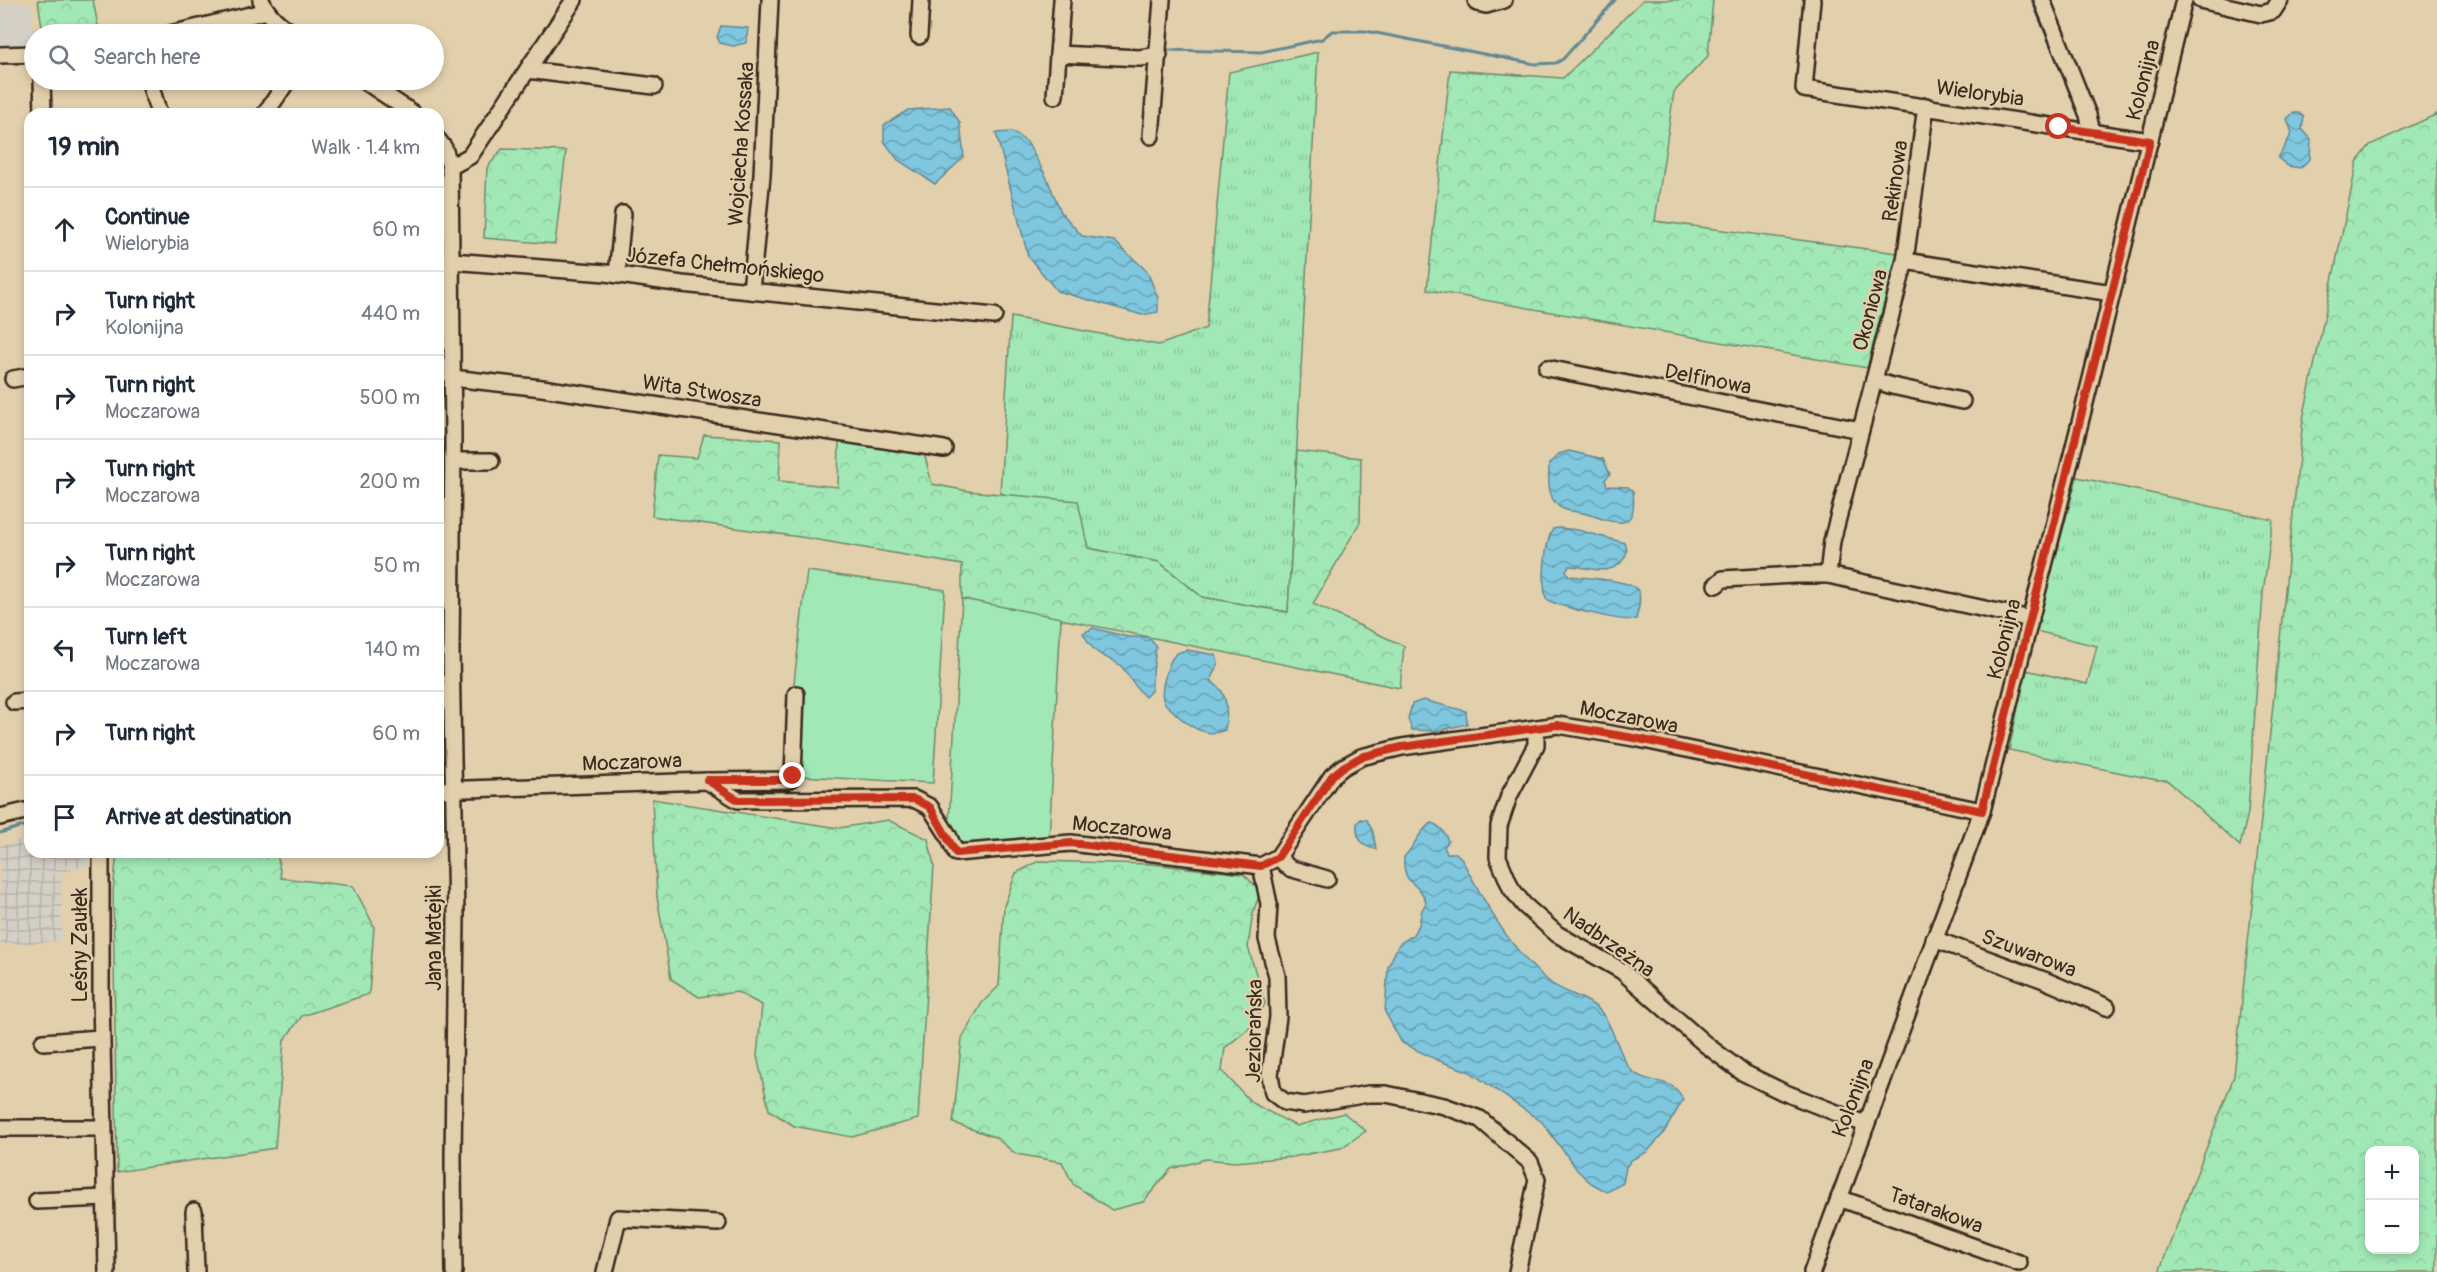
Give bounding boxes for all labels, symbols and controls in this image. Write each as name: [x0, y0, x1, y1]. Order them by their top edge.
search box: [24, 24, 444, 90]
street label: Kolonijna: [2120, 37, 2167, 123]
icon: search: [45, 41, 78, 74]
text: Search here: [93, 43, 200, 71]
street label: Wojciecha Kossaka: [722, 61, 761, 227]
street label: Wielorybia: [1934, 74, 2026, 113]
route start: [2045, 113, 2071, 139]
text: 19 min: [48, 131, 119, 163]
text: Walk · 1.4 km: [311, 135, 420, 160]
street label: Rekinowa: [1876, 139, 1915, 224]
text: Continue: [105, 203, 189, 231]
icon: ahead: [48, 213, 81, 246]
text: 60 m: [373, 217, 420, 242]
text: Wielorybia: [105, 231, 189, 256]
street label: Józefa Chełmońskiego: [624, 242, 825, 289]
street label: Okoniowa: [1847, 266, 1894, 354]
text: Turn right: [105, 287, 195, 315]
icon: right: [48, 297, 81, 330]
text: 440 m: [361, 301, 420, 326]
text: Kolonijna: [105, 315, 184, 340]
street label: Delfinowa: [1662, 358, 1754, 401]
street label: Wita Stwosza: [640, 369, 764, 414]
text: Turn right: [105, 371, 195, 399]
icon: right: [48, 381, 81, 414]
text: 500 m: [360, 385, 420, 410]
text: Moczarowa: [105, 399, 200, 424]
text: Turn right: [105, 455, 195, 483]
icon: right: [48, 465, 81, 498]
text: 200 m: [359, 469, 420, 494]
text: Moczarowa: [105, 483, 200, 508]
text: Turn right: [105, 539, 195, 567]
icon: right: [48, 549, 81, 582]
text: 50 m: [373, 553, 420, 578]
text: Moczarowa: [105, 567, 200, 592]
street label: Kolonijna: [1981, 596, 2028, 682]
text: Turn left: [105, 623, 187, 651]
icon: left: [48, 633, 81, 666]
text: 140 m: [365, 637, 420, 662]
text: Moczarowa: [105, 651, 200, 676]
street label: Moczarowa: [1577, 695, 1680, 740]
icon: right: [48, 717, 81, 750]
text: Turn right: [105, 719, 195, 747]
text: 60 m: [373, 721, 420, 746]
street label: Moczarowa: [582, 747, 682, 778]
route end: [779, 762, 805, 788]
icon: arrive: [48, 801, 81, 834]
text: Arrive at destination: [105, 803, 291, 831]
street label: Moczarowa: [1071, 810, 1173, 847]
street label: Jana Matejki: [421, 885, 448, 991]
street label: Leśny Zaułek: [67, 887, 94, 1003]
street label: Nadbrzeżna: [1558, 901, 1660, 984]
street label: Szuwarowa: [1977, 923, 2080, 984]
street label: Jeziorańska: [1240, 979, 1269, 1083]
street label: Kolonijna: [1826, 1055, 1881, 1142]
map controls: [2365, 1146, 2419, 1254]
button: +: [2365, 1146, 2419, 1200]
street label: Tatarakowa: [1885, 1181, 1987, 1240]
button: −: [2365, 1200, 2419, 1254]

